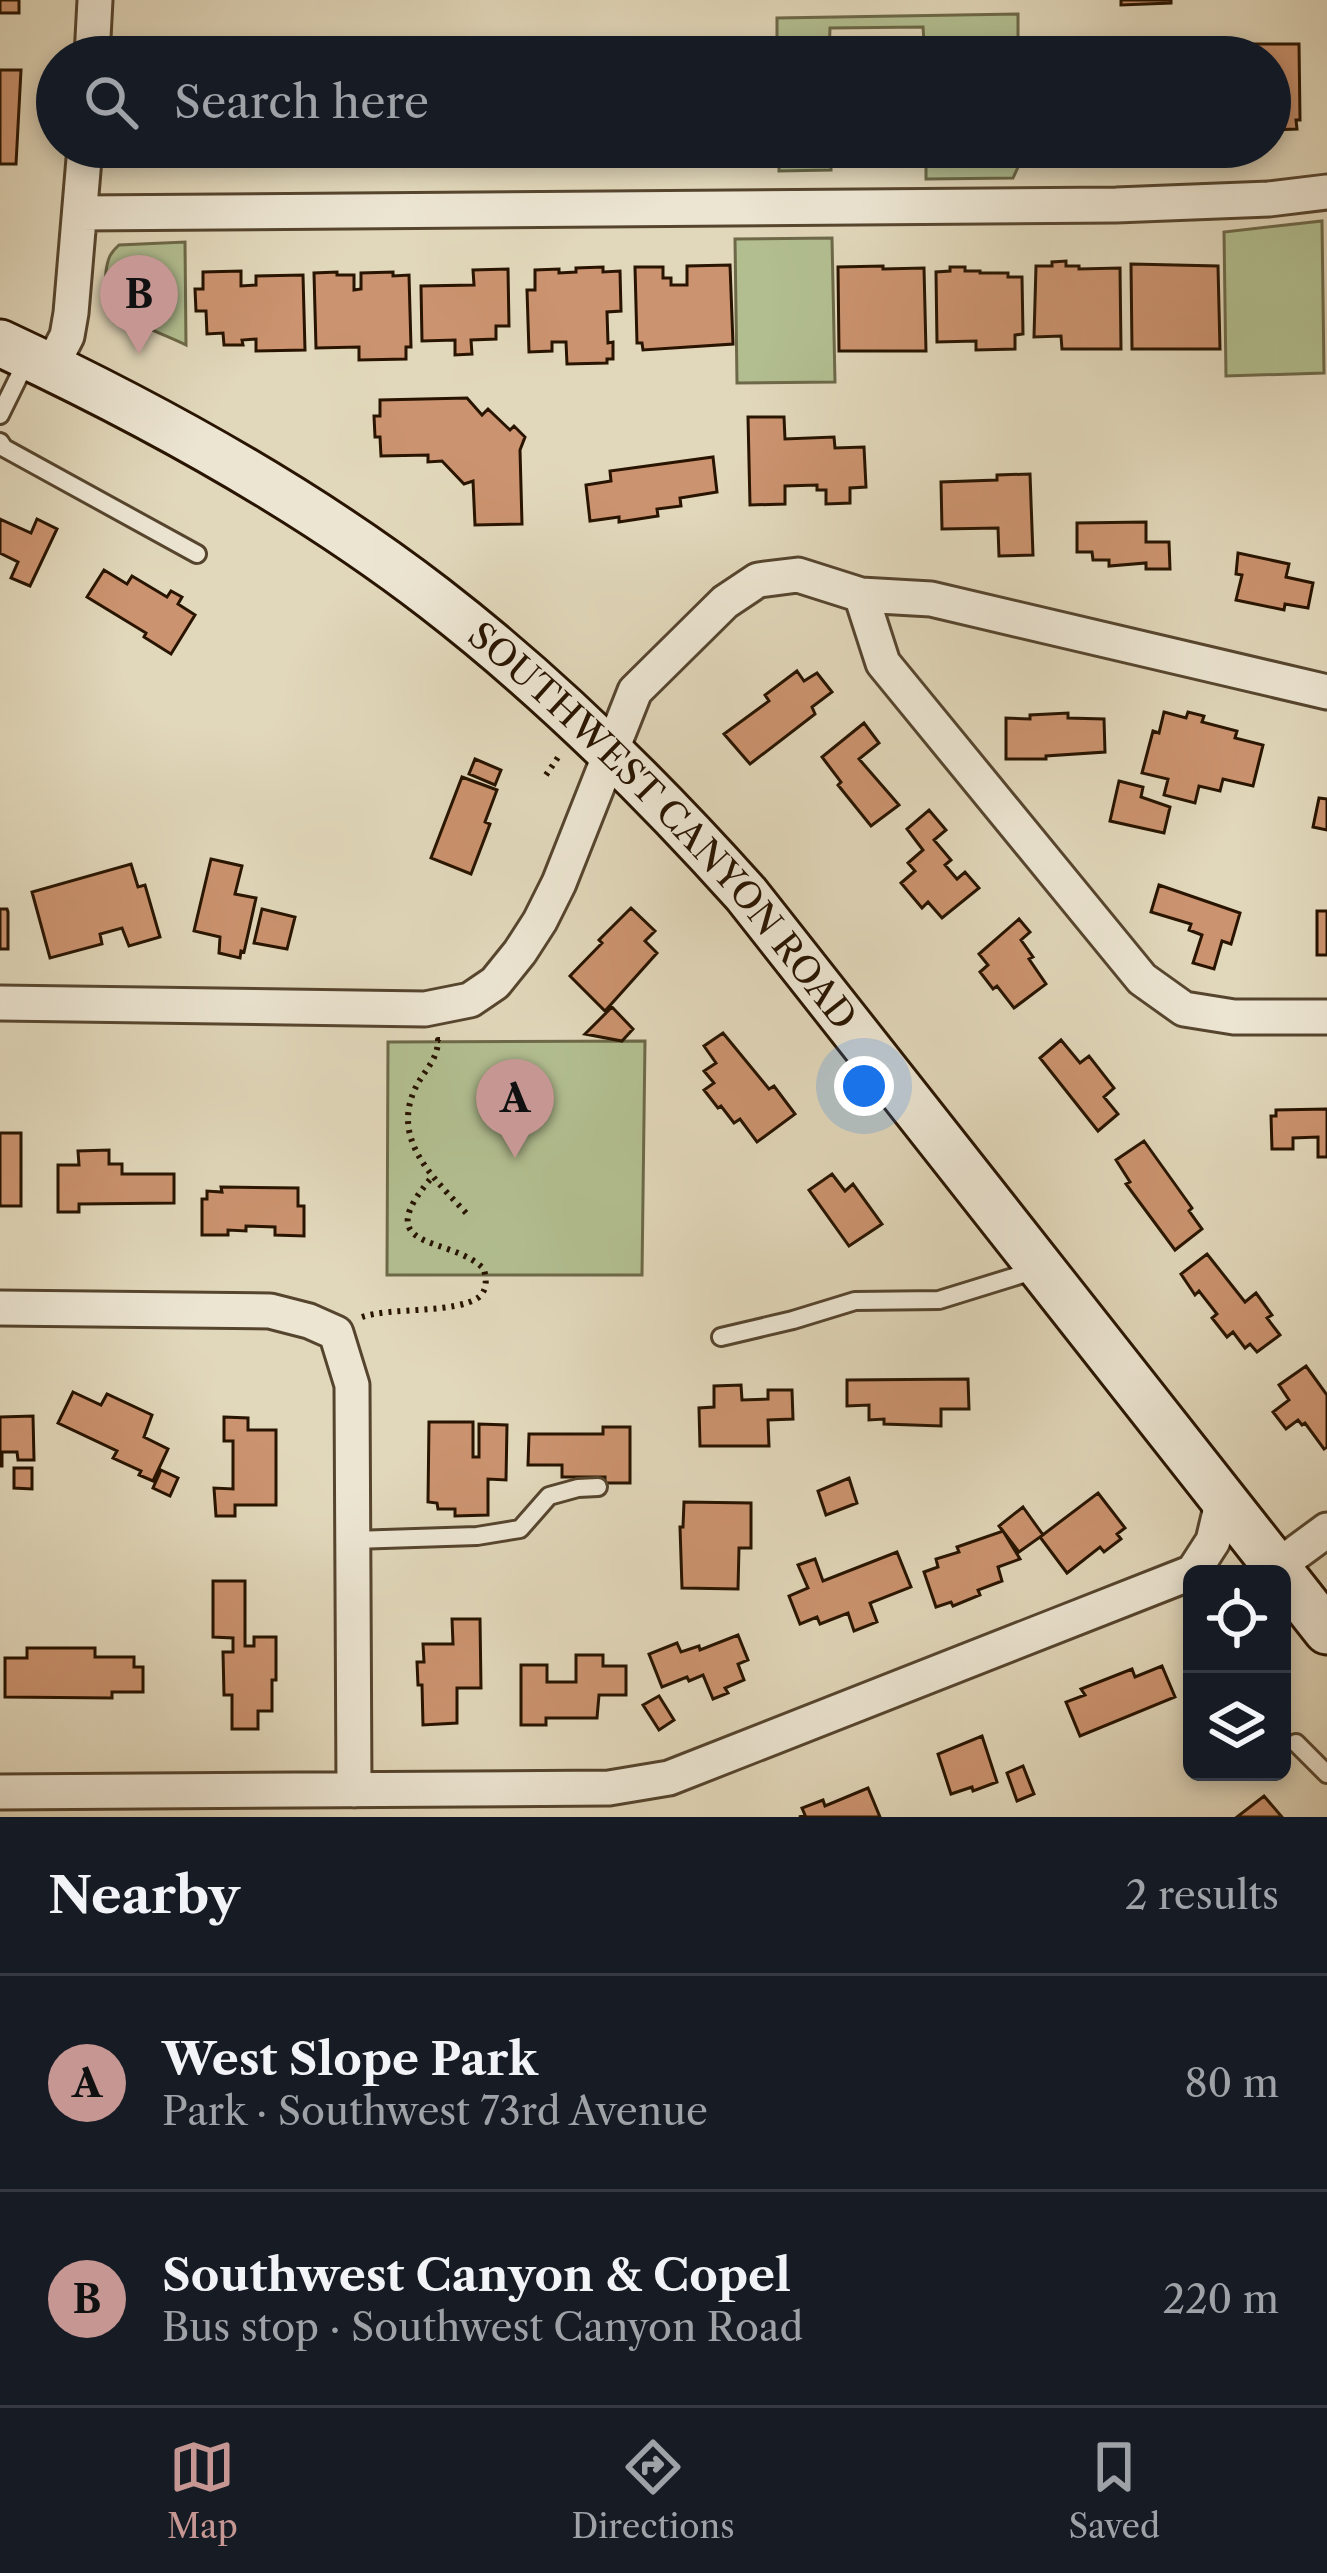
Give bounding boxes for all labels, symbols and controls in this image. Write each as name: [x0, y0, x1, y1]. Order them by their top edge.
search box: [36, 36, 1291, 168]
icon: search: [78, 69, 144, 135]
text: Search here: [174, 74, 429, 130]
pin: B: [100, 255, 178, 354]
street label: SOUTHWEST CANYON ROAD: [460, 613, 866, 1038]
your location: [834, 1056, 894, 1116]
pin: A: [476, 1059, 554, 1158]
map controls: [1183, 1565, 1291, 1781]
button: locate: [1183, 1565, 1291, 1673]
button: layers: [1183, 1673, 1291, 1781]
text: Nearby: [48, 1864, 240, 1926]
text: 2 results: [1125, 1871, 1279, 1919]
text: West Slope Park: [162, 2031, 538, 2087]
text: A: [72, 2059, 102, 2107]
text: 80 m: [1184, 2059, 1279, 2107]
text: Park · Southwest 73rd Avenue: [162, 2087, 708, 2135]
text: Southwest Canyon & Copel: [162, 2247, 791, 2303]
text: B: [73, 2275, 102, 2323]
text: 220 m: [1163, 2275, 1279, 2323]
text: Bus stop · Southwest Canyon Road: [162, 2303, 803, 2351]
tab: Map: [167, 2434, 238, 2547]
tab: Directions: [572, 2434, 735, 2547]
tab: Saved: [1068, 2434, 1160, 2547]

